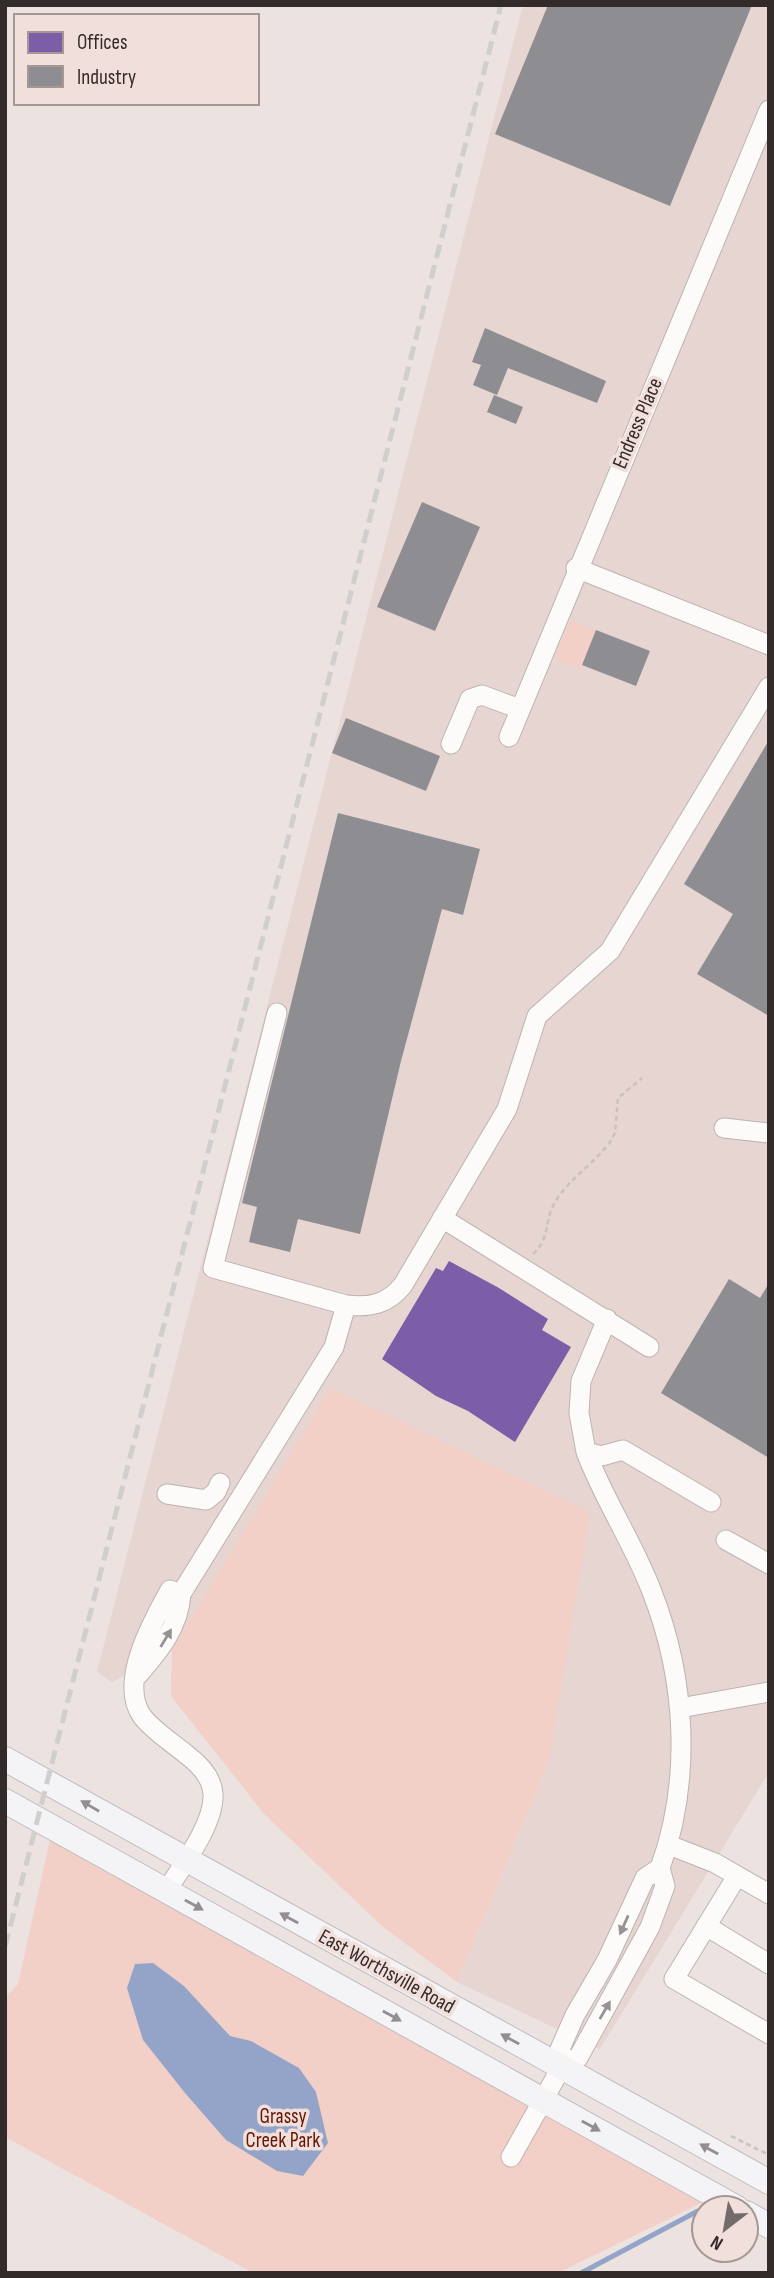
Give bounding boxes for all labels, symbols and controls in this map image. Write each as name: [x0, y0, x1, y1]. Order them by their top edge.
legend: [14, 14, 259, 105]
text: Offices: [77, 30, 128, 55]
text: Industry: [77, 65, 136, 90]
street label: Endress Place: [607, 374, 668, 472]
one-way arrow: [160, 1628, 173, 1647]
one-way arrow: [81, 1800, 100, 1812]
one-way arrow: [184, 1899, 203, 1911]
one-way arrow: [279, 1912, 299, 1923]
one-way arrow: [618, 1915, 630, 1935]
street label: East Worthsville Road: [314, 1924, 459, 2019]
one-way arrow: [599, 2001, 611, 2020]
one-way arrow: [383, 2010, 402, 2022]
one-way arrow: [500, 2033, 519, 2045]
park label: Grassy Creek Park: [246, 2104, 320, 2153]
one-way arrow: [582, 2120, 602, 2132]
one-way arrow: [699, 2143, 719, 2155]
north arrow: [690, 2194, 760, 2264]
text: N: [707, 2230, 727, 2255]

